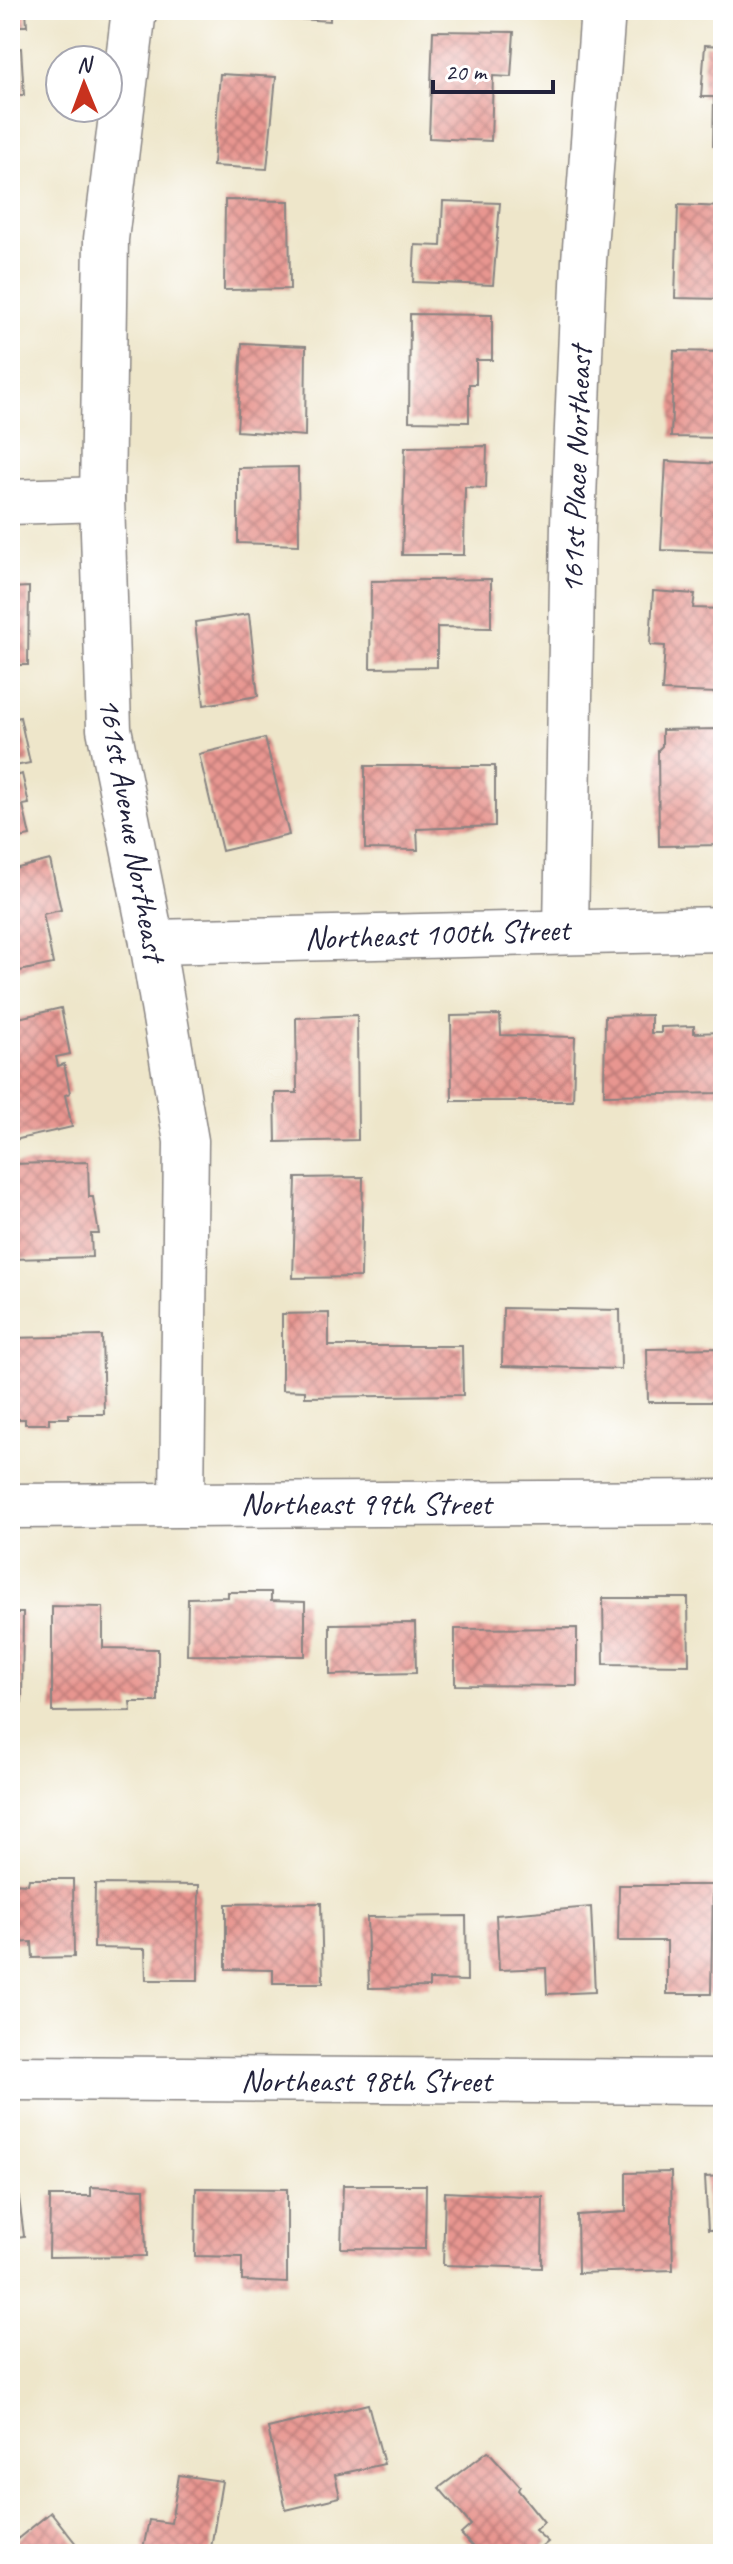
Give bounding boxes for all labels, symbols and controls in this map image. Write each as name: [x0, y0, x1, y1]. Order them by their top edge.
north arrow: [44, 44, 124, 124]
scale bar: [433, 44, 553, 94]
text: N: [77, 51, 94, 79]
text: 20 m: [445, 57, 488, 87]
street label: 161st Place Northeast: [551, 341, 601, 594]
street label: 161st Avenue Northeast: [89, 694, 176, 968]
street label: Northeast 100th Street: [304, 909, 574, 959]
street label: Northeast 99th Street: [241, 1483, 495, 1524]
street label: Northeast 98th Street: [241, 2060, 495, 2101]

